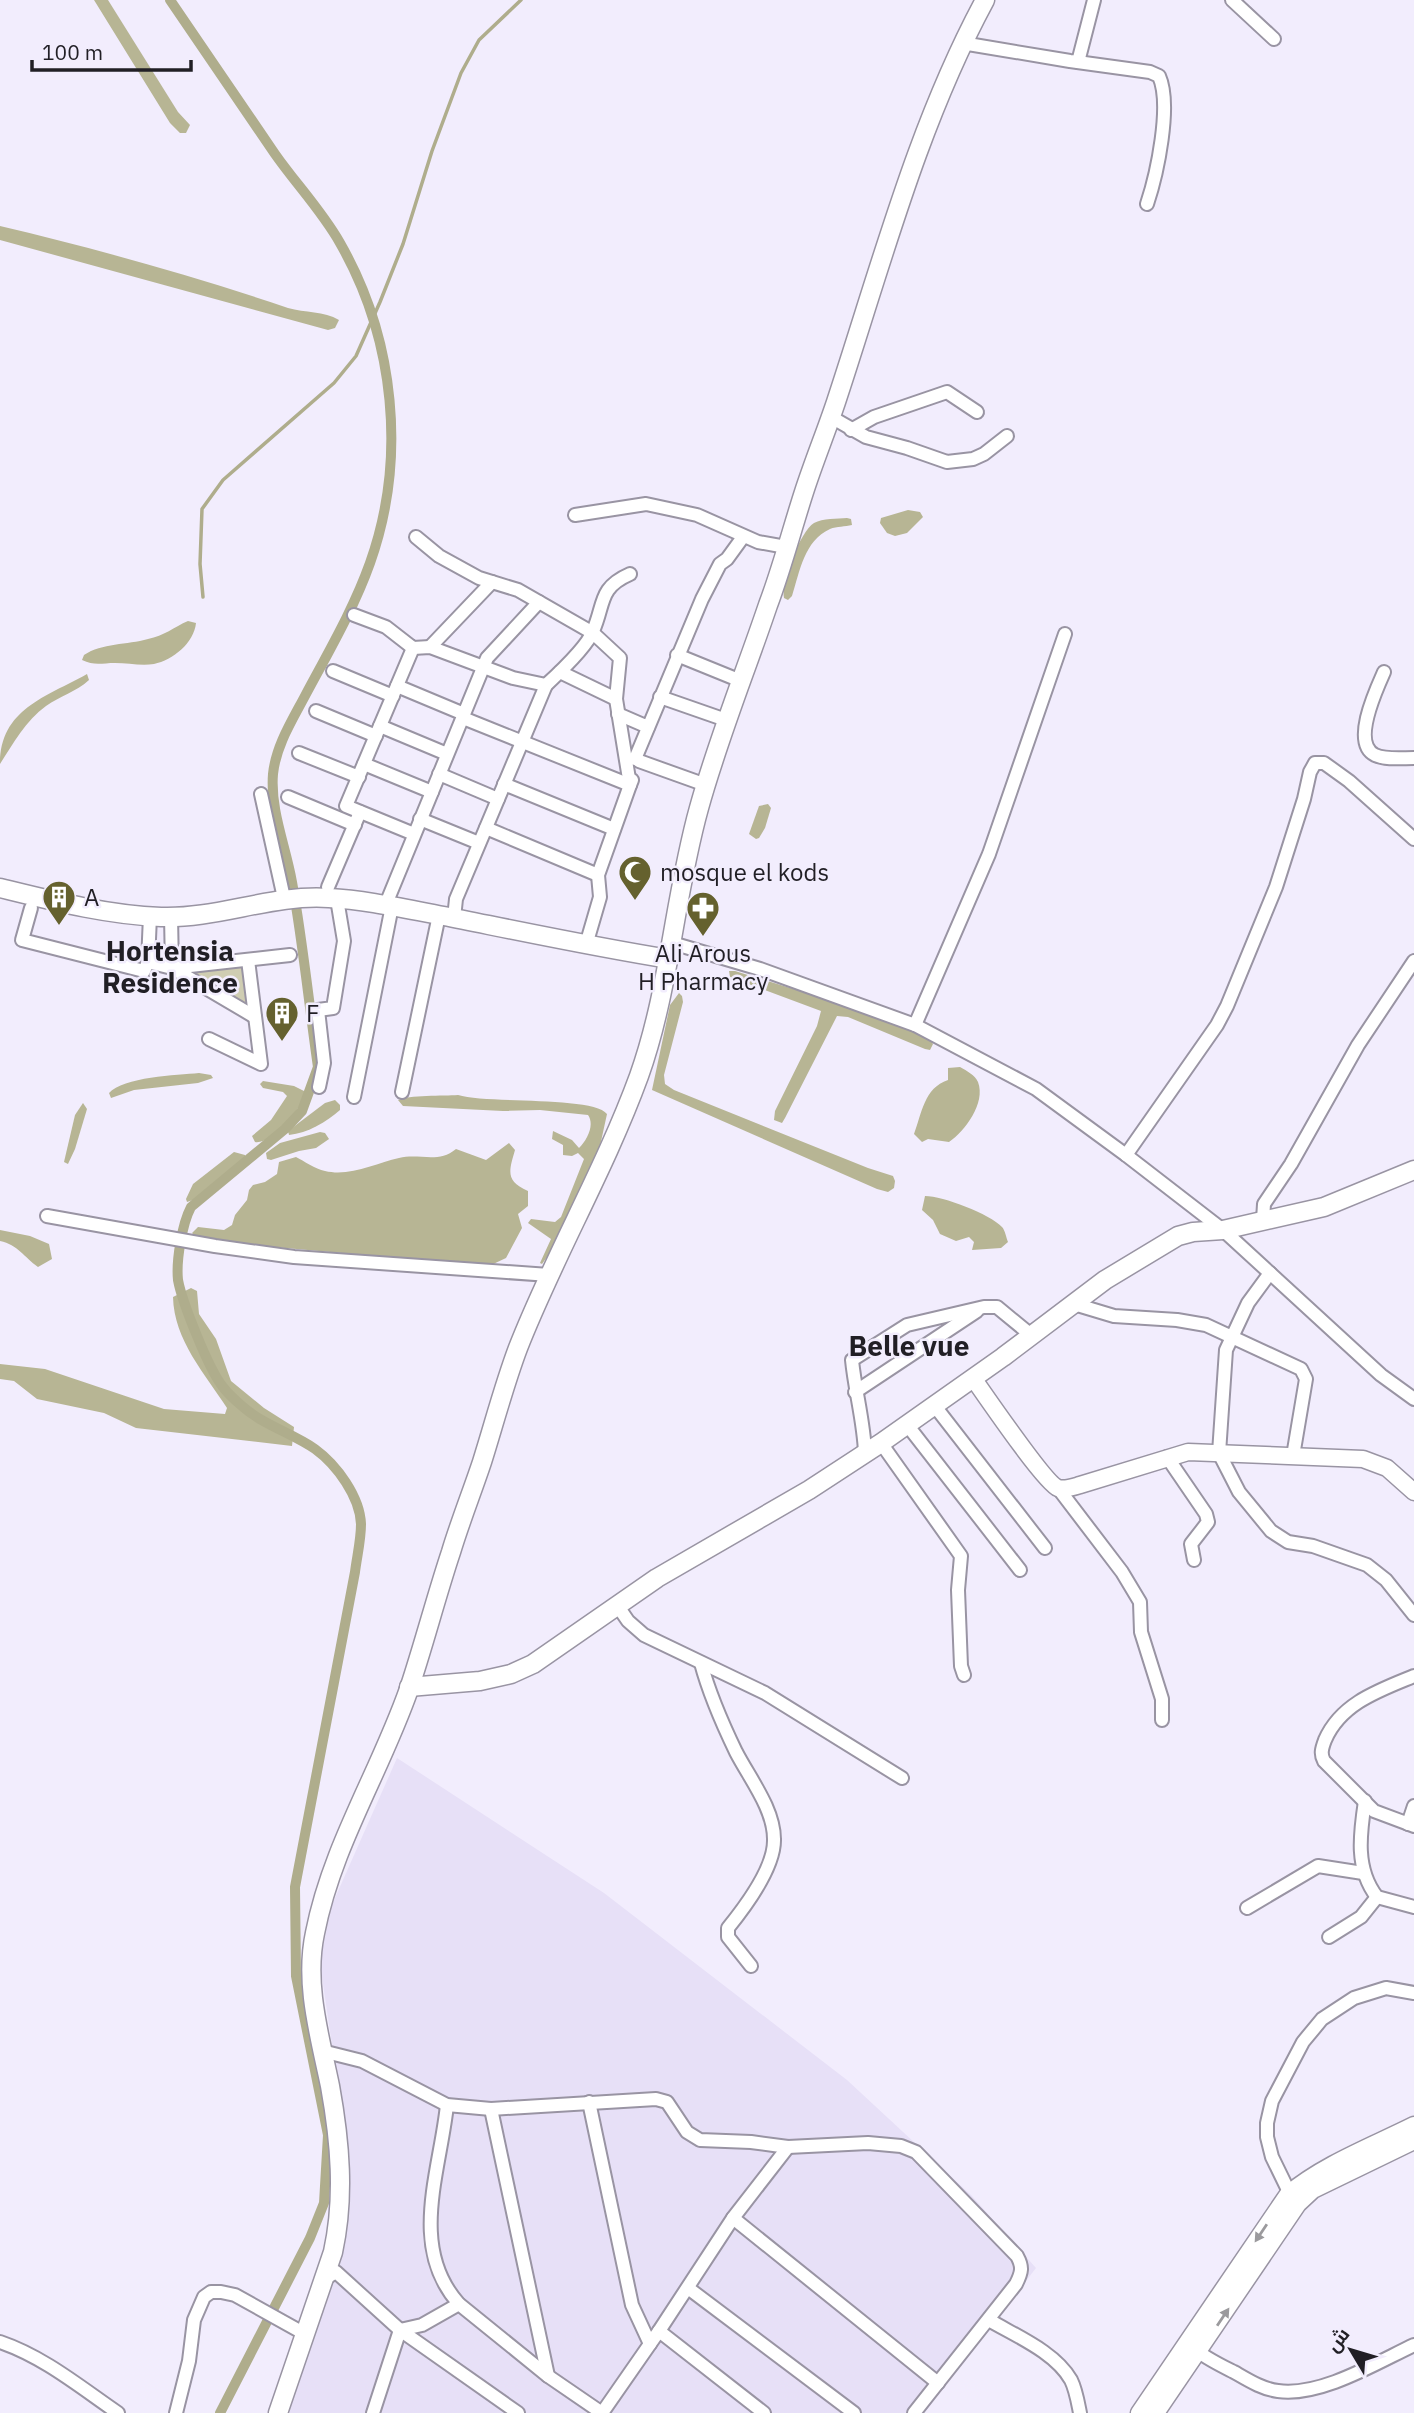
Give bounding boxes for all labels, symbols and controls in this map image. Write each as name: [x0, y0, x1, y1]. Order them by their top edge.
scale bar: [32, 28, 191, 72]
text: 100 m: [42, 38, 103, 66]
mosque icon: mosque el kods: [616, 853, 654, 902]
place label: mosque el kods: [660, 856, 829, 888]
building icon: A: [40, 878, 78, 927]
place label: A: [84, 881, 99, 913]
pharmacy icon: Ali Arous H Pharmacy: [684, 889, 722, 938]
district label: Hortensia Residence: [102, 932, 238, 1001]
place label: Ali Arous H Pharmacy: [638, 937, 768, 997]
building icon: F: [263, 994, 301, 1043]
place label: F: [306, 997, 319, 1029]
district label: Belle vue: [849, 1327, 970, 1364]
one-way arrow: [1255, 2223, 1268, 2242]
one-way arrow: [1216, 2307, 1229, 2326]
north arrow: [1316, 2315, 1386, 2385]
text: ش: [1321, 2323, 1355, 2357]

